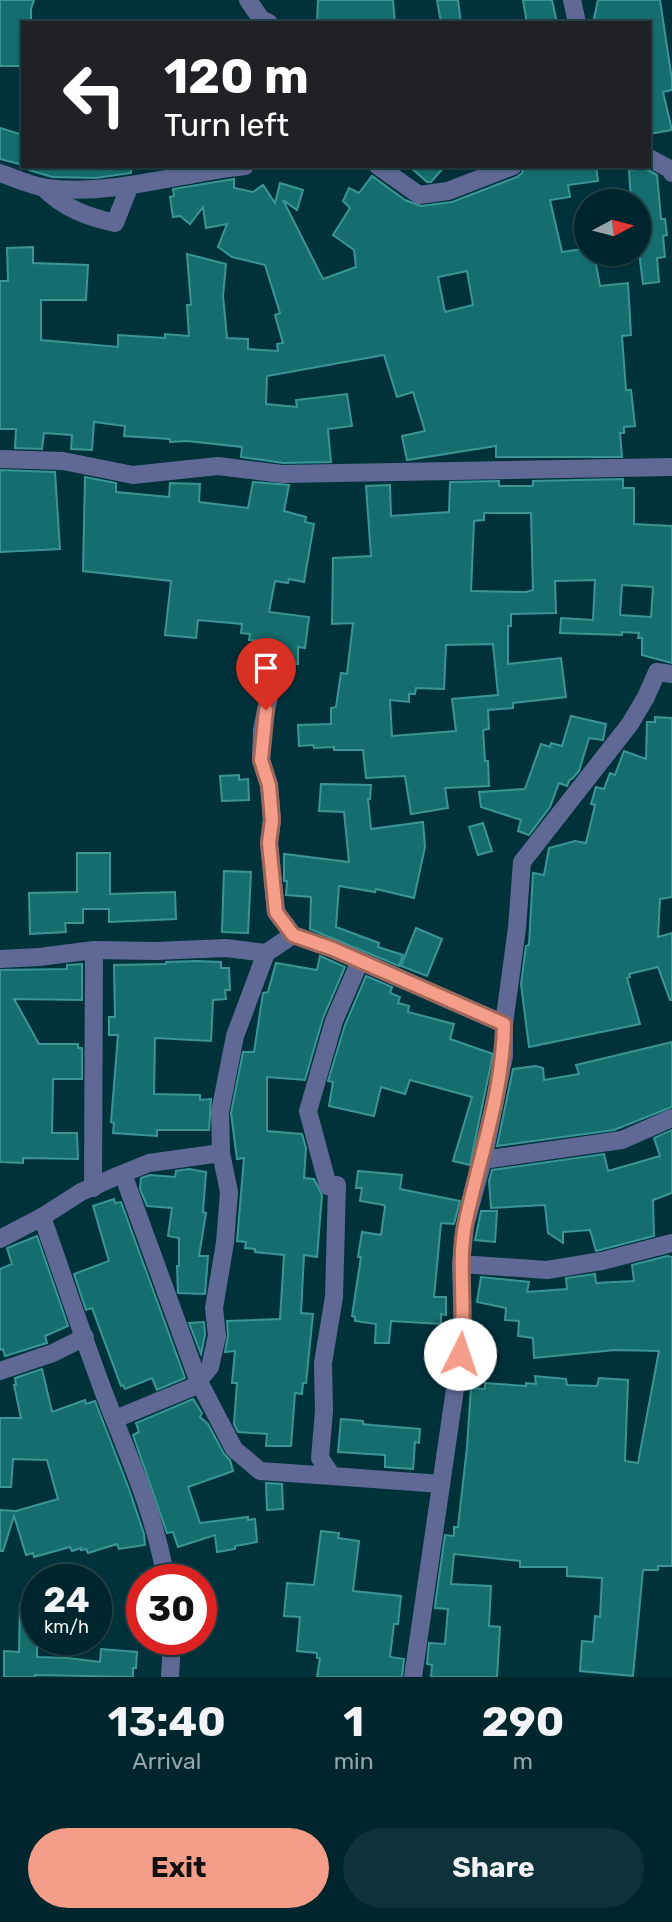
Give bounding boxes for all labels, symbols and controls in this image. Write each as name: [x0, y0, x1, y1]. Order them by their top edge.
text: 120 m: [164, 47, 309, 105]
icon: left: [49, 49, 140, 140]
text: Turn left: [164, 106, 289, 144]
north arrow: [574, 189, 651, 266]
map controls: [574, 189, 651, 266]
pin: [236, 638, 296, 710]
icon: arrive: [247, 649, 285, 687]
position arrow: [423, 1317, 497, 1391]
speed limit sign: 30: [126, 1564, 217, 1655]
text: 24: [43, 1579, 90, 1621]
text: km/h: [44, 1616, 89, 1638]
text: 13:40: [108, 1697, 226, 1747]
text: 1: [343, 1697, 364, 1747]
text: 290: [481, 1697, 564, 1747]
text: Arrival: [132, 1747, 201, 1775]
text: min: [334, 1747, 374, 1775]
text: m: [513, 1747, 533, 1775]
button: Exit: [28, 1828, 329, 1908]
button: Share: [343, 1828, 644, 1908]

